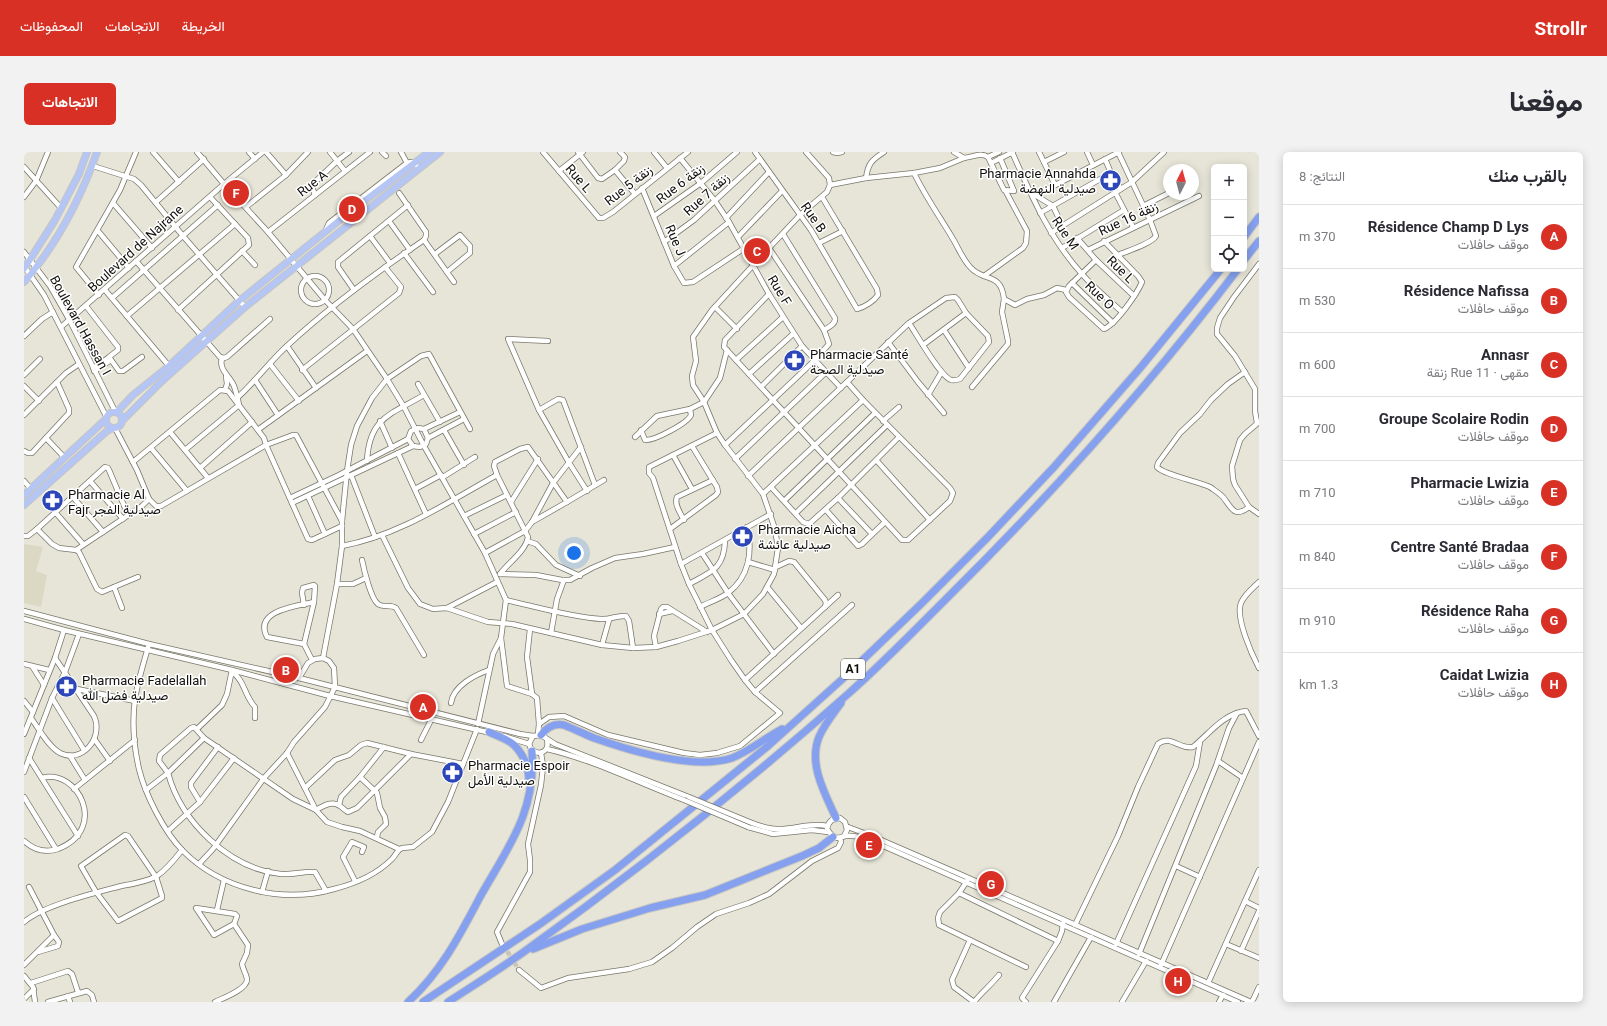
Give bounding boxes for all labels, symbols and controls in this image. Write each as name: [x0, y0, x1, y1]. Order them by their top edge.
text: Strollr: [1534, 17, 1587, 40]
text: المحفوظات: [20, 18, 83, 34]
text: الاتجاهات: [105, 18, 159, 34]
text: الخريطة: [181, 18, 225, 34]
button: الاتجاهات: [24, 83, 116, 125]
text: موقعنا: [1509, 85, 1583, 118]
street label: Rue 6 زنقة: [653, 160, 708, 207]
street label: Rue L: [562, 161, 595, 195]
street label: Rue 5 زنقة: [602, 162, 656, 209]
north arrow: [1163, 164, 1199, 200]
map controls: [1211, 164, 1247, 272]
button: +: [1211, 164, 1247, 200]
place label: Pharmacie Annahda صيدلية النهضة: [979, 166, 1096, 197]
text: بالقرب منك: [1488, 166, 1567, 186]
street label: Rue A: [294, 167, 331, 200]
pharmacy icon: Pharmacie Annahda صيدلية النهضة: [1098, 167, 1124, 193]
text: النتائج: 8: [1299, 169, 1345, 184]
street label: Rue 7 زنقة: [680, 170, 733, 220]
pin: F: [223, 178, 249, 208]
pin: D: [339, 194, 365, 224]
street label: Rue 16 زنقة: [1096, 198, 1161, 240]
street label: Rue B: [798, 199, 829, 235]
button: −: [1211, 200, 1247, 236]
street label: Boulevard de Najrane: [85, 202, 186, 295]
street label: Rue M: [1049, 214, 1082, 253]
text: Résidence Champ D Lys: [1368, 218, 1529, 236]
street label: Rue J: [662, 222, 689, 258]
text: 370 m: [1299, 229, 1336, 244]
text: A: [1550, 229, 1558, 244]
pin: C: [744, 236, 770, 266]
button: locate: [1211, 236, 1247, 272]
text: موقف حافلات: [1458, 237, 1529, 252]
street label: Rue L: [1104, 253, 1137, 286]
street label: Rue F: [765, 272, 794, 308]
street label: Boulevard Hassan I: [47, 273, 114, 378]
street label: Rue O: [1082, 278, 1117, 313]
text: Résidence Nafissa: [1404, 282, 1529, 300]
text: 530 m: [1299, 293, 1336, 308]
text: B: [1550, 293, 1558, 308]
text: موقف حافلات: [1458, 301, 1529, 316]
text: Annasr: [1481, 346, 1529, 364]
place label: Pharmacie Santé صيدلية الصحة: [810, 347, 909, 377]
pharmacy icon: Pharmacie Santé صيدلية الصحة: [782, 348, 808, 374]
text: 600 m: [1299, 357, 1336, 372]
text: C: [1550, 357, 1558, 372]
text: مقهى · Rue 11 زنقة: [1427, 365, 1529, 380]
text: Groupe Scolaire Rodin: [1379, 410, 1529, 428]
text: 700 m: [1299, 421, 1336, 436]
text: D: [1550, 421, 1558, 436]
text: موقف حافلات: [1458, 429, 1529, 444]
text: Pharmacie Lwizia: [1411, 474, 1529, 492]
text: 710 m: [1299, 485, 1336, 500]
text: E: [1550, 485, 1558, 500]
place label: Pharmacie Al Fajr صيدلية الفجر: [68, 487, 161, 518]
pharmacy icon: Pharmacie Al Fajr صيدلية الفجر: [40, 488, 66, 514]
text: موقف حافلات: [1458, 493, 1529, 508]
place label: Pharmacie Aicha صيدلية عائشة: [758, 522, 856, 552]
pharmacy icon: Pharmacie Aicha صيدلية عائشة: [729, 523, 755, 549]
text: Centre Santé Bradaa: [1390, 538, 1529, 556]
your location: [564, 543, 584, 563]
text: 840 m: [1299, 549, 1336, 564]
text: F: [1550, 549, 1558, 564]
text: موقف حافلات: [1458, 557, 1529, 572]
text: Résidence Raha: [1421, 602, 1529, 620]
text: 910 m: [1299, 613, 1336, 628]
text: G: [1550, 613, 1558, 628]
text: موقف حافلات: [1458, 621, 1529, 636]
pin: B: [273, 655, 299, 685]
road number: A1: [841, 659, 865, 679]
text: Caidat Lwizia: [1440, 666, 1529, 684]
place label: Pharmacie Fadelallah صيدلية فضل الله: [82, 673, 206, 704]
pharmacy icon: Pharmacie Fadelallah صيدلية فضل الله: [53, 674, 79, 700]
text: 1.3 km: [1299, 677, 1338, 692]
text: H: [1549, 677, 1559, 692]
text: موقف حافلات: [1458, 685, 1529, 700]
pin: A: [410, 692, 436, 722]
place label: Pharmacie Espoir صيدلية الأمل: [468, 758, 570, 789]
pharmacy icon: Pharmacie Espoir صيدلية الأمل: [439, 759, 465, 785]
pin: E: [856, 830, 882, 860]
pin: G: [978, 869, 1004, 899]
pin: H: [1165, 966, 1191, 996]

